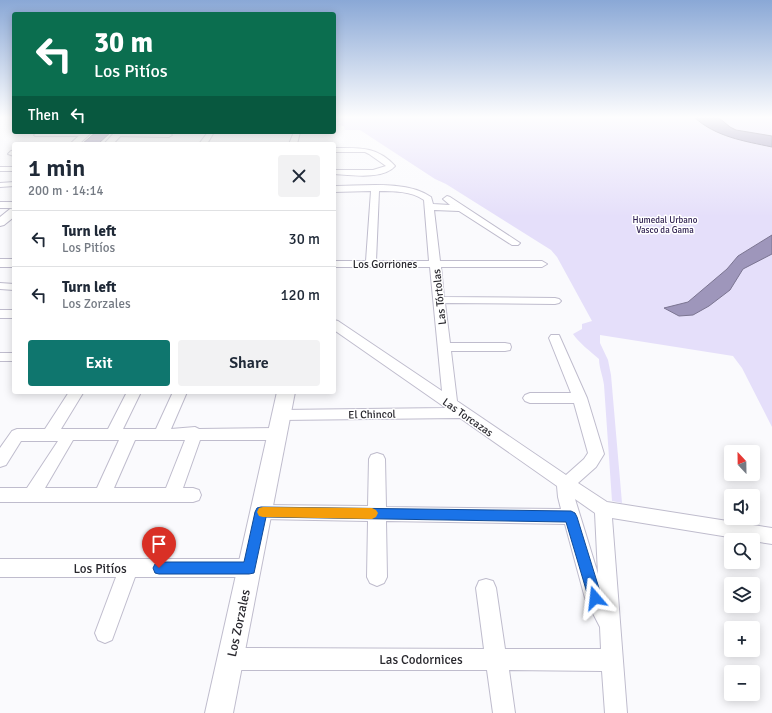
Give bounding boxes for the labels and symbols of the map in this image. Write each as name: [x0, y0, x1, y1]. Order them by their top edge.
park label: Humedal Urbano Vasco da Gama: [633, 215, 698, 236]
street label: Los Gorriones: [353, 258, 417, 271]
street label: Las Tórtolas: [430, 268, 449, 325]
street label: Las Torcazas: [440, 395, 496, 440]
street label: El Chincol: [348, 408, 396, 421]
north arrow: [724, 445, 760, 481]
pin: [142, 527, 176, 568]
street label: Los Pitíos: [73, 561, 127, 577]
position arrow: [574, 577, 616, 619]
street label: Los Zorzales: [224, 588, 254, 658]
street label: Las Codornices: [379, 652, 463, 668]

